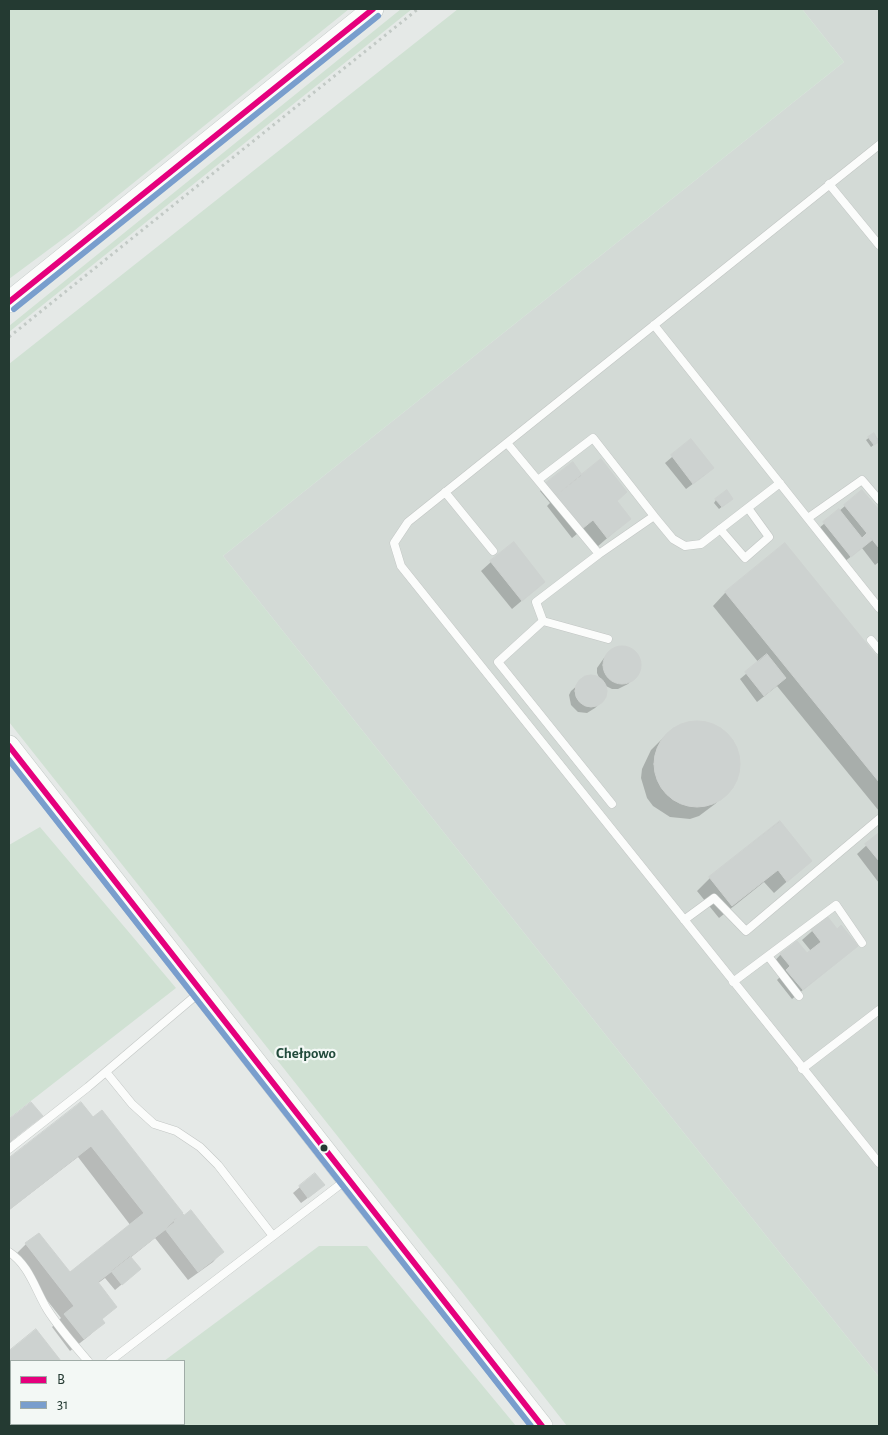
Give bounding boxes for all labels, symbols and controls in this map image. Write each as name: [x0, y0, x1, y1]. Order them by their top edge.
district label: Chełpowo: [276, 1044, 336, 1062]
unlabelled marker: [319, 1143, 329, 1153]
legend: [10, 1360, 185, 1425]
text: B: [57, 1372, 65, 1387]
text: 31: [57, 1397, 68, 1412]

